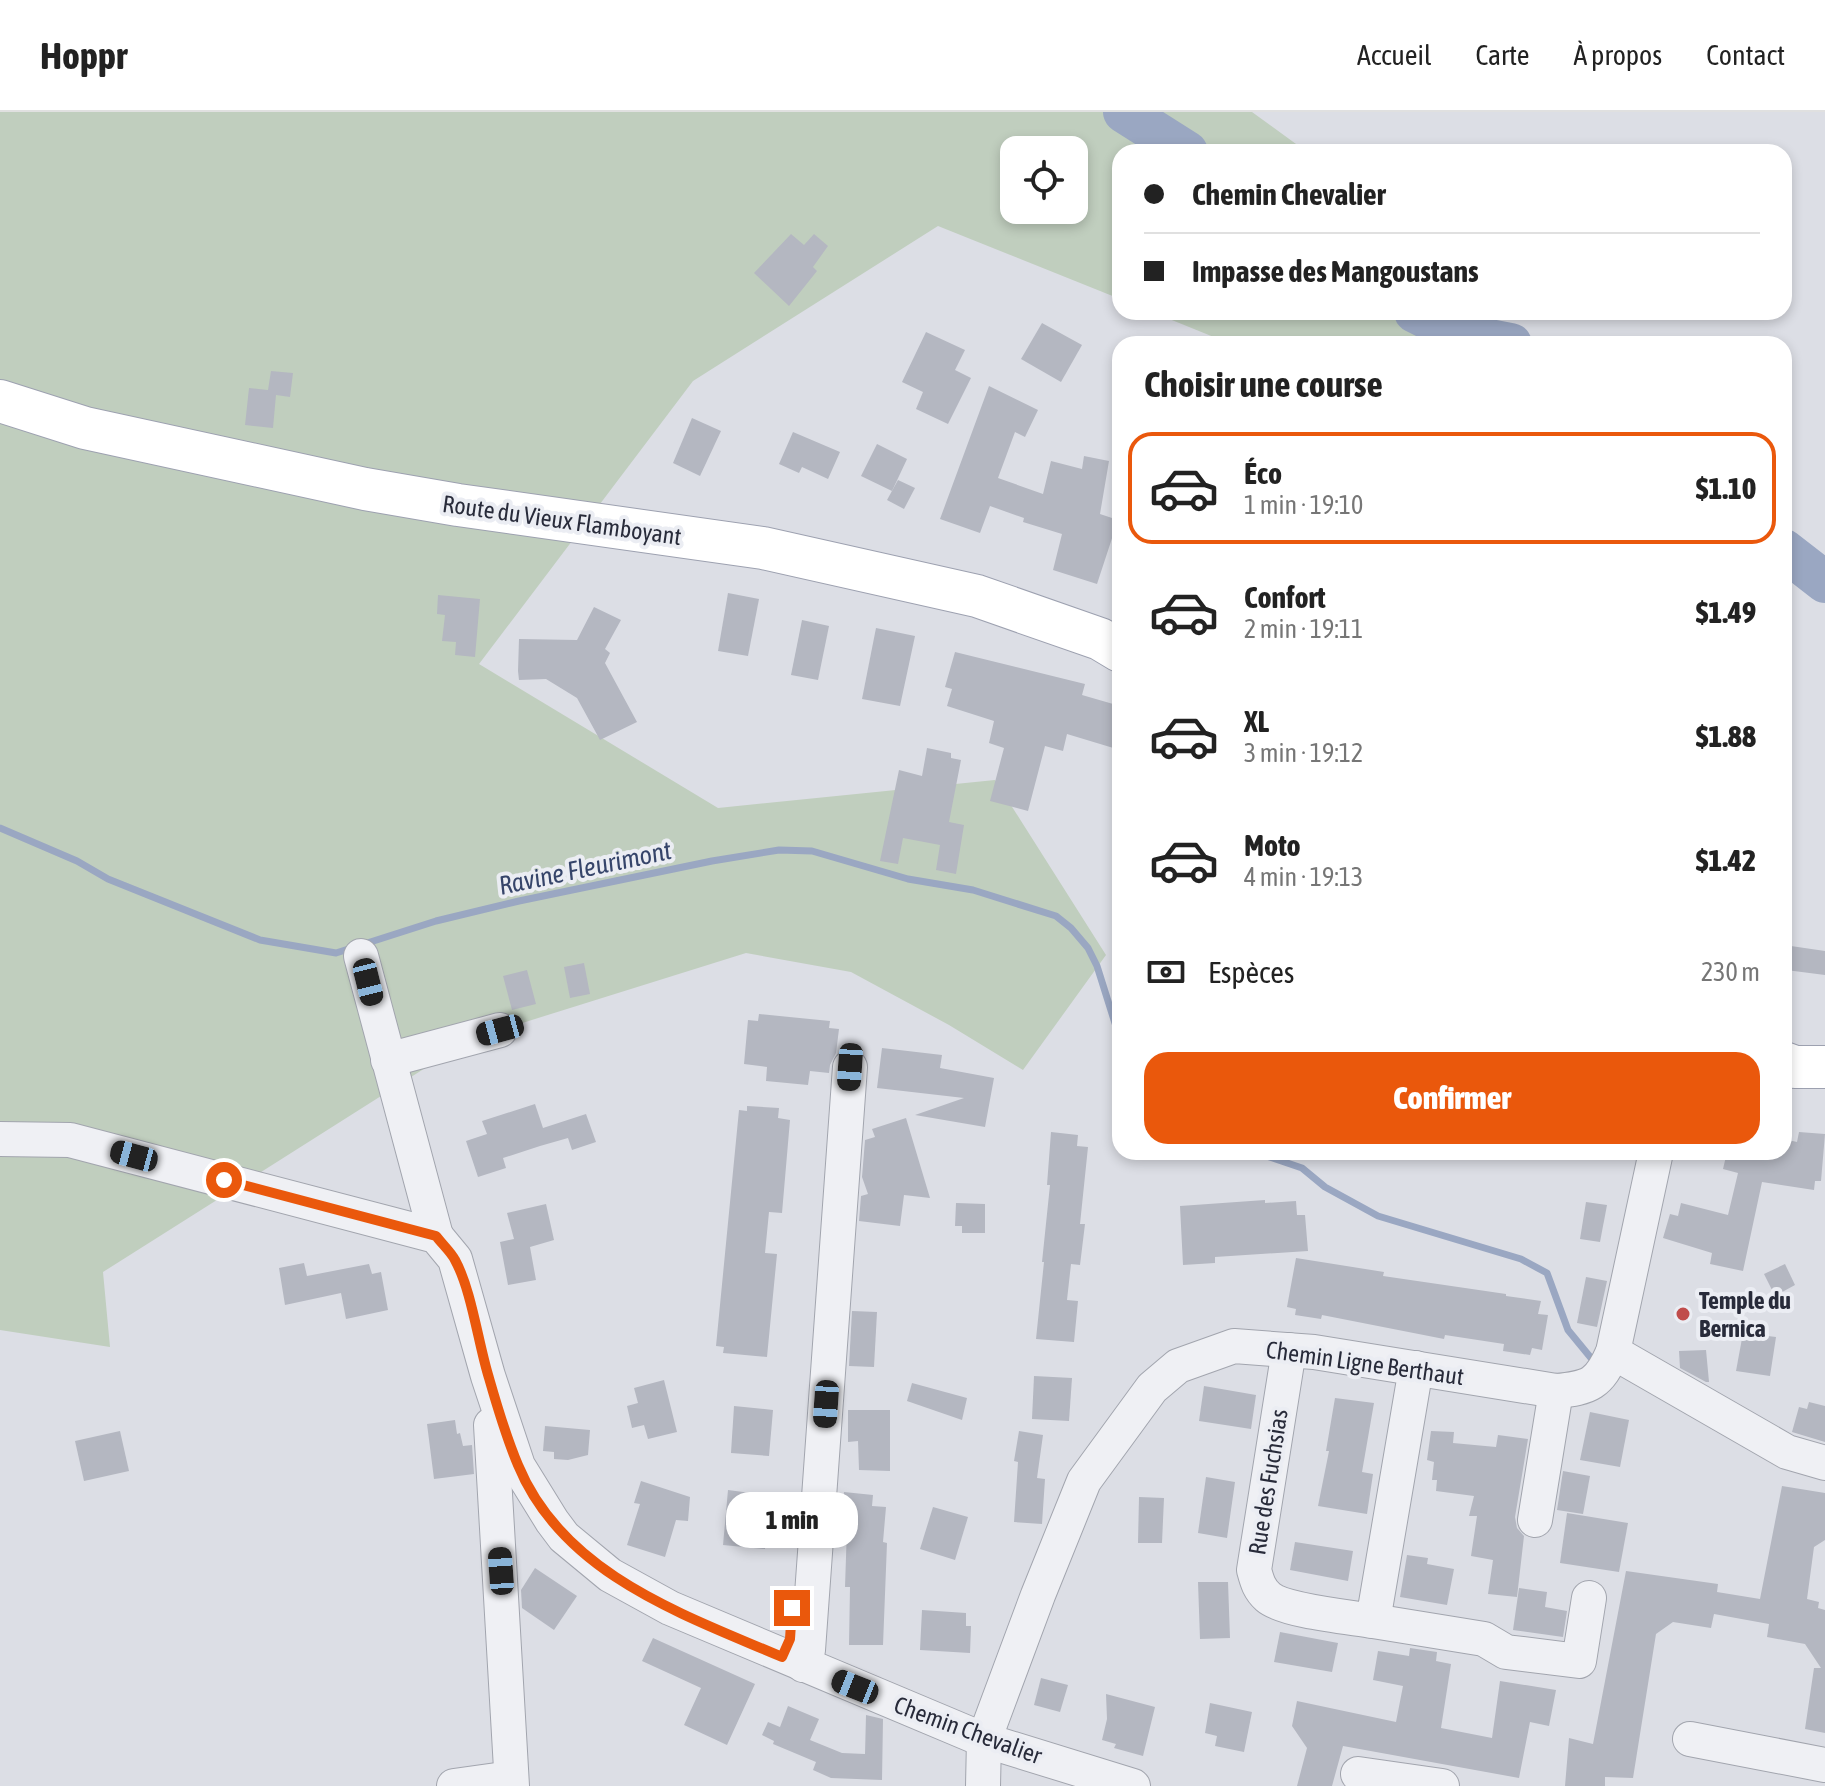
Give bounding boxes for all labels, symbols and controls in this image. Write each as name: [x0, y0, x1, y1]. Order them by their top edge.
text: Hoppr: [40, 34, 127, 77]
text: Accueil: [1357, 39, 1431, 71]
text: Carte: [1475, 39, 1530, 71]
text: À propos: [1574, 39, 1662, 71]
text: Contact: [1706, 39, 1785, 71]
map controls: [1000, 136, 1088, 224]
button: locate: [1000, 136, 1088, 224]
text: Chemin Chevalier: [1192, 177, 1386, 211]
text: Impasse des Mangoustans: [1192, 254, 1479, 288]
text: Choisir une course: [1144, 363, 1383, 405]
icon: car: [1148, 452, 1220, 524]
text: Éco: [1244, 456, 1282, 490]
text: $1.10: [1696, 471, 1756, 505]
street label: Route du Vieux Flamboyant: [441, 490, 683, 550]
text: 1 min · 19:10: [1244, 490, 1363, 520]
icon: car: [1148, 576, 1220, 648]
text: Confort: [1244, 580, 1326, 614]
text: $1.49: [1696, 595, 1756, 629]
text: 2 min · 19:11: [1244, 614, 1363, 644]
icon: car: [1148, 700, 1220, 772]
text: XL: [1244, 704, 1269, 738]
text: $1.88: [1696, 719, 1756, 753]
text: 3 min · 19:12: [1244, 738, 1363, 768]
icon: car: [1148, 824, 1220, 896]
text: Moto: [1244, 828, 1301, 862]
water label: Ravine Fleurimont: [496, 835, 675, 901]
text: $1.42: [1696, 843, 1756, 877]
text: 4 min · 19:13: [1244, 862, 1363, 892]
icon: cash: [1144, 950, 1188, 994]
text: Espèces: [1208, 955, 1294, 989]
car: [351, 956, 385, 1008]
text: 230 m: [1701, 957, 1760, 987]
car: [474, 1012, 526, 1048]
car: [836, 1042, 864, 1092]
button: Confirmer: [1144, 1052, 1760, 1144]
car: [108, 1138, 160, 1174]
route start: [206, 1162, 242, 1198]
place label: Temple du Bernica: [1699, 1287, 1791, 1342]
marker: Temple du Bernica: [1674, 1305, 1692, 1323]
street label: Chemin Ligne Berthaut: [1264, 1336, 1466, 1390]
car: [812, 1379, 840, 1429]
street label: Rue des Fuchsias: [1243, 1407, 1293, 1557]
callout: 1 min: [726, 1492, 858, 1548]
text: 1 min: [765, 1505, 819, 1535]
car: [487, 1546, 515, 1596]
route end: [774, 1590, 810, 1626]
car: [828, 1667, 882, 1707]
street label: Chemin Chevalier: [891, 1691, 1046, 1769]

